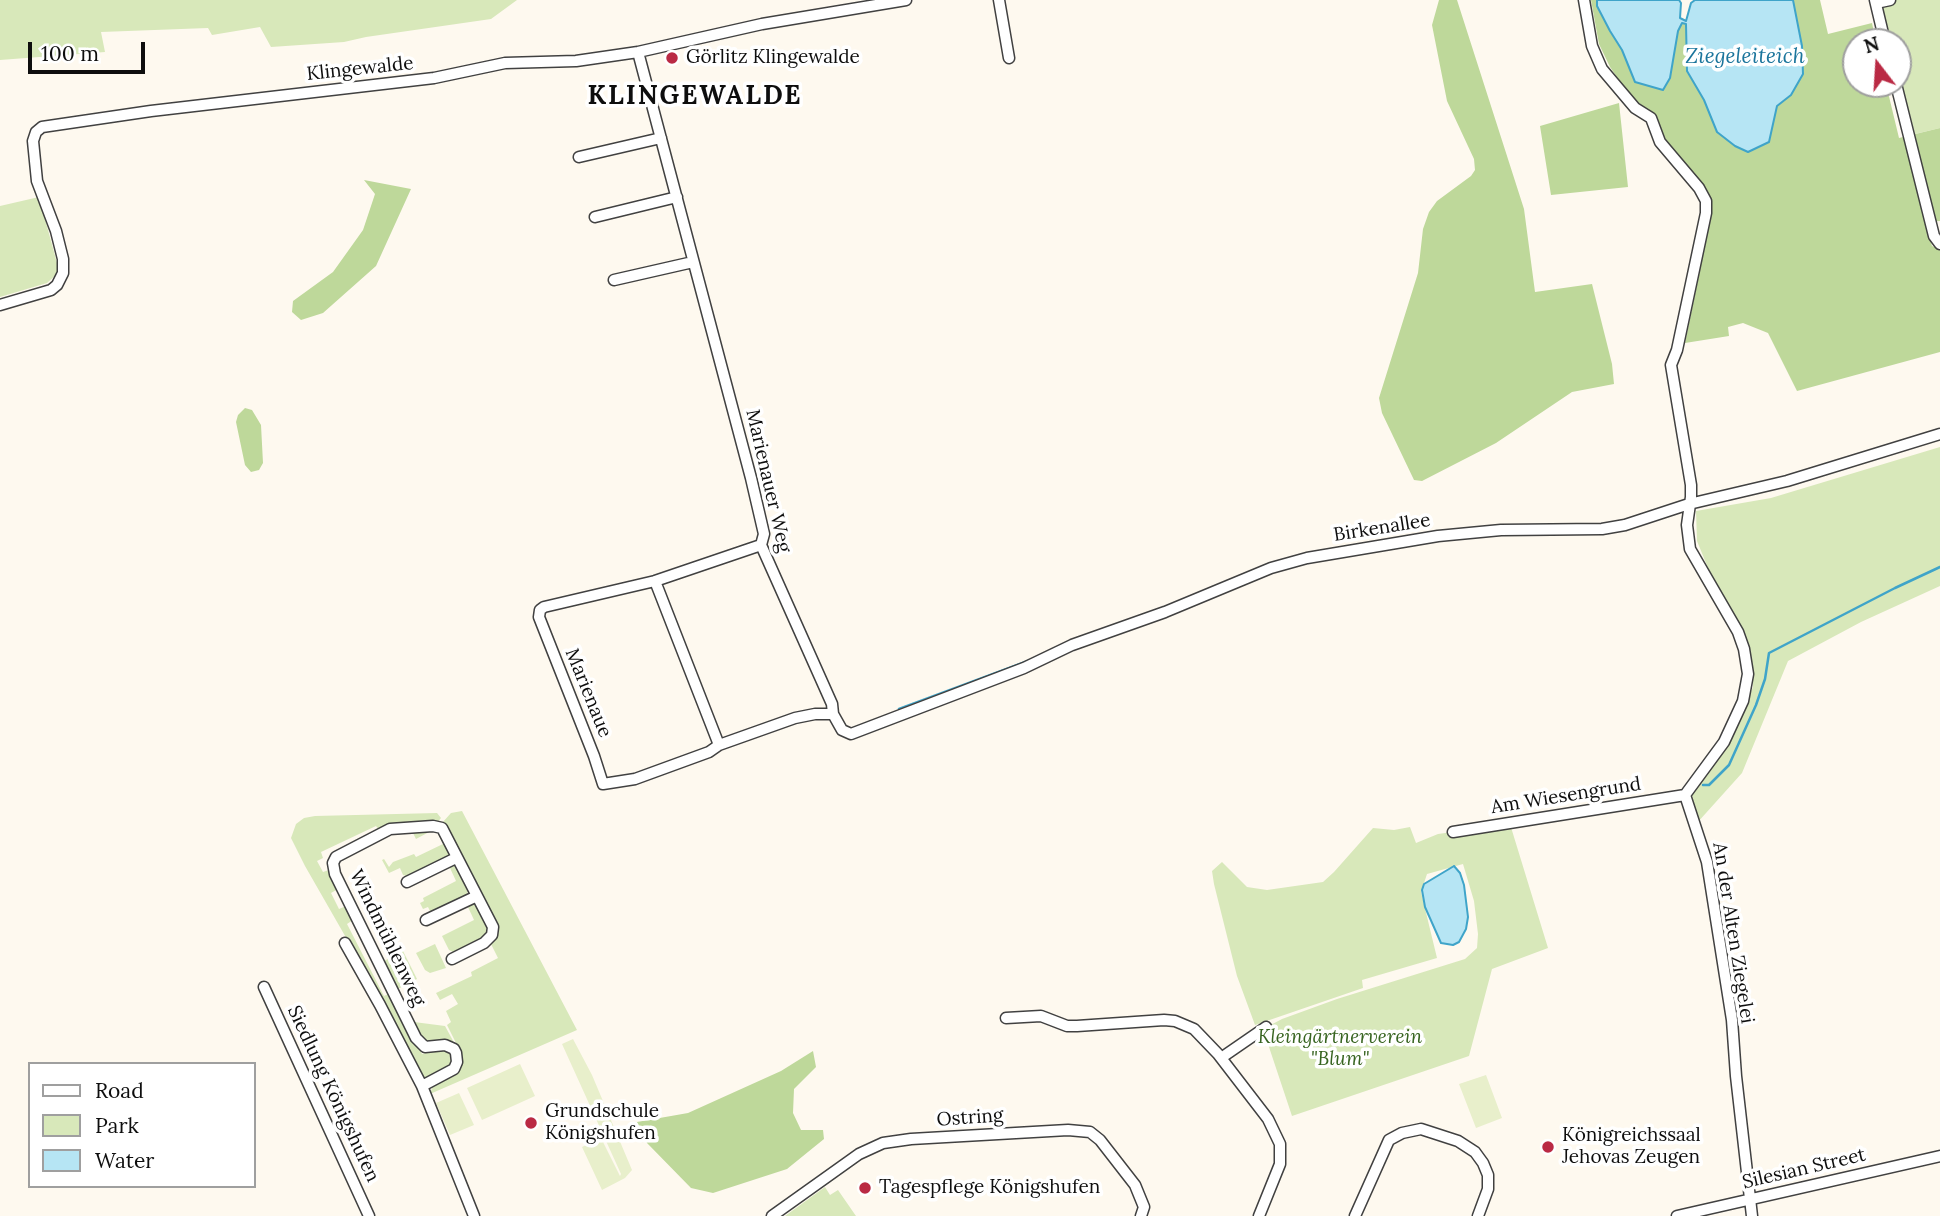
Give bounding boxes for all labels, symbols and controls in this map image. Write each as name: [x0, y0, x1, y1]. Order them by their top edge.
scale bar: [32, 28, 149, 72]
north arrow: [1842, 28, 1912, 98]
text: N: [1861, 31, 1882, 58]
text: 100 m: [41, 40, 99, 67]
water label: Ziegeleiteich: [1685, 44, 1805, 70]
place label: Görlitz Klingewalde: [686, 47, 860, 69]
marker: Görlitz Klingewalde: [664, 50, 680, 66]
street label: Klingewalde: [305, 52, 415, 86]
district label: KLINGEWALDE: [589, 81, 801, 113]
street label: Marienauer Weg: [740, 407, 796, 555]
street label: Birkenallee: [1332, 509, 1432, 547]
street label: Marienaue: [560, 645, 616, 741]
street label: Am Wiesengrund: [1489, 773, 1643, 819]
street label: An der Alten Ziegelei: [1707, 841, 1759, 1025]
street label: Windmühlenweg: [344, 866, 430, 1010]
street label: Siedlung Königshufen: [282, 1002, 384, 1186]
park label: Kleingärtnerverein "Blum": [1258, 1027, 1422, 1071]
legend: [28, 1062, 256, 1188]
text: Road: [95, 1077, 144, 1104]
place label: Grundschule Königshufen: [545, 1101, 659, 1145]
street label: Ostring: [936, 1104, 1004, 1132]
text: Park: [95, 1112, 139, 1139]
marker: Grundschule Königshufen: [523, 1115, 539, 1131]
place label: Königreichssaal Jehovas Zeugen: [1562, 1125, 1701, 1169]
marker: Königreichssaal Jehovas Zeugen: [1540, 1139, 1556, 1155]
street label: Silesian Street: [1740, 1144, 1868, 1194]
text: Water: [95, 1147, 154, 1174]
place label: Tagespflege Königshufen: [879, 1177, 1100, 1199]
marker: Tagespflege Königshufen: [857, 1180, 873, 1196]

